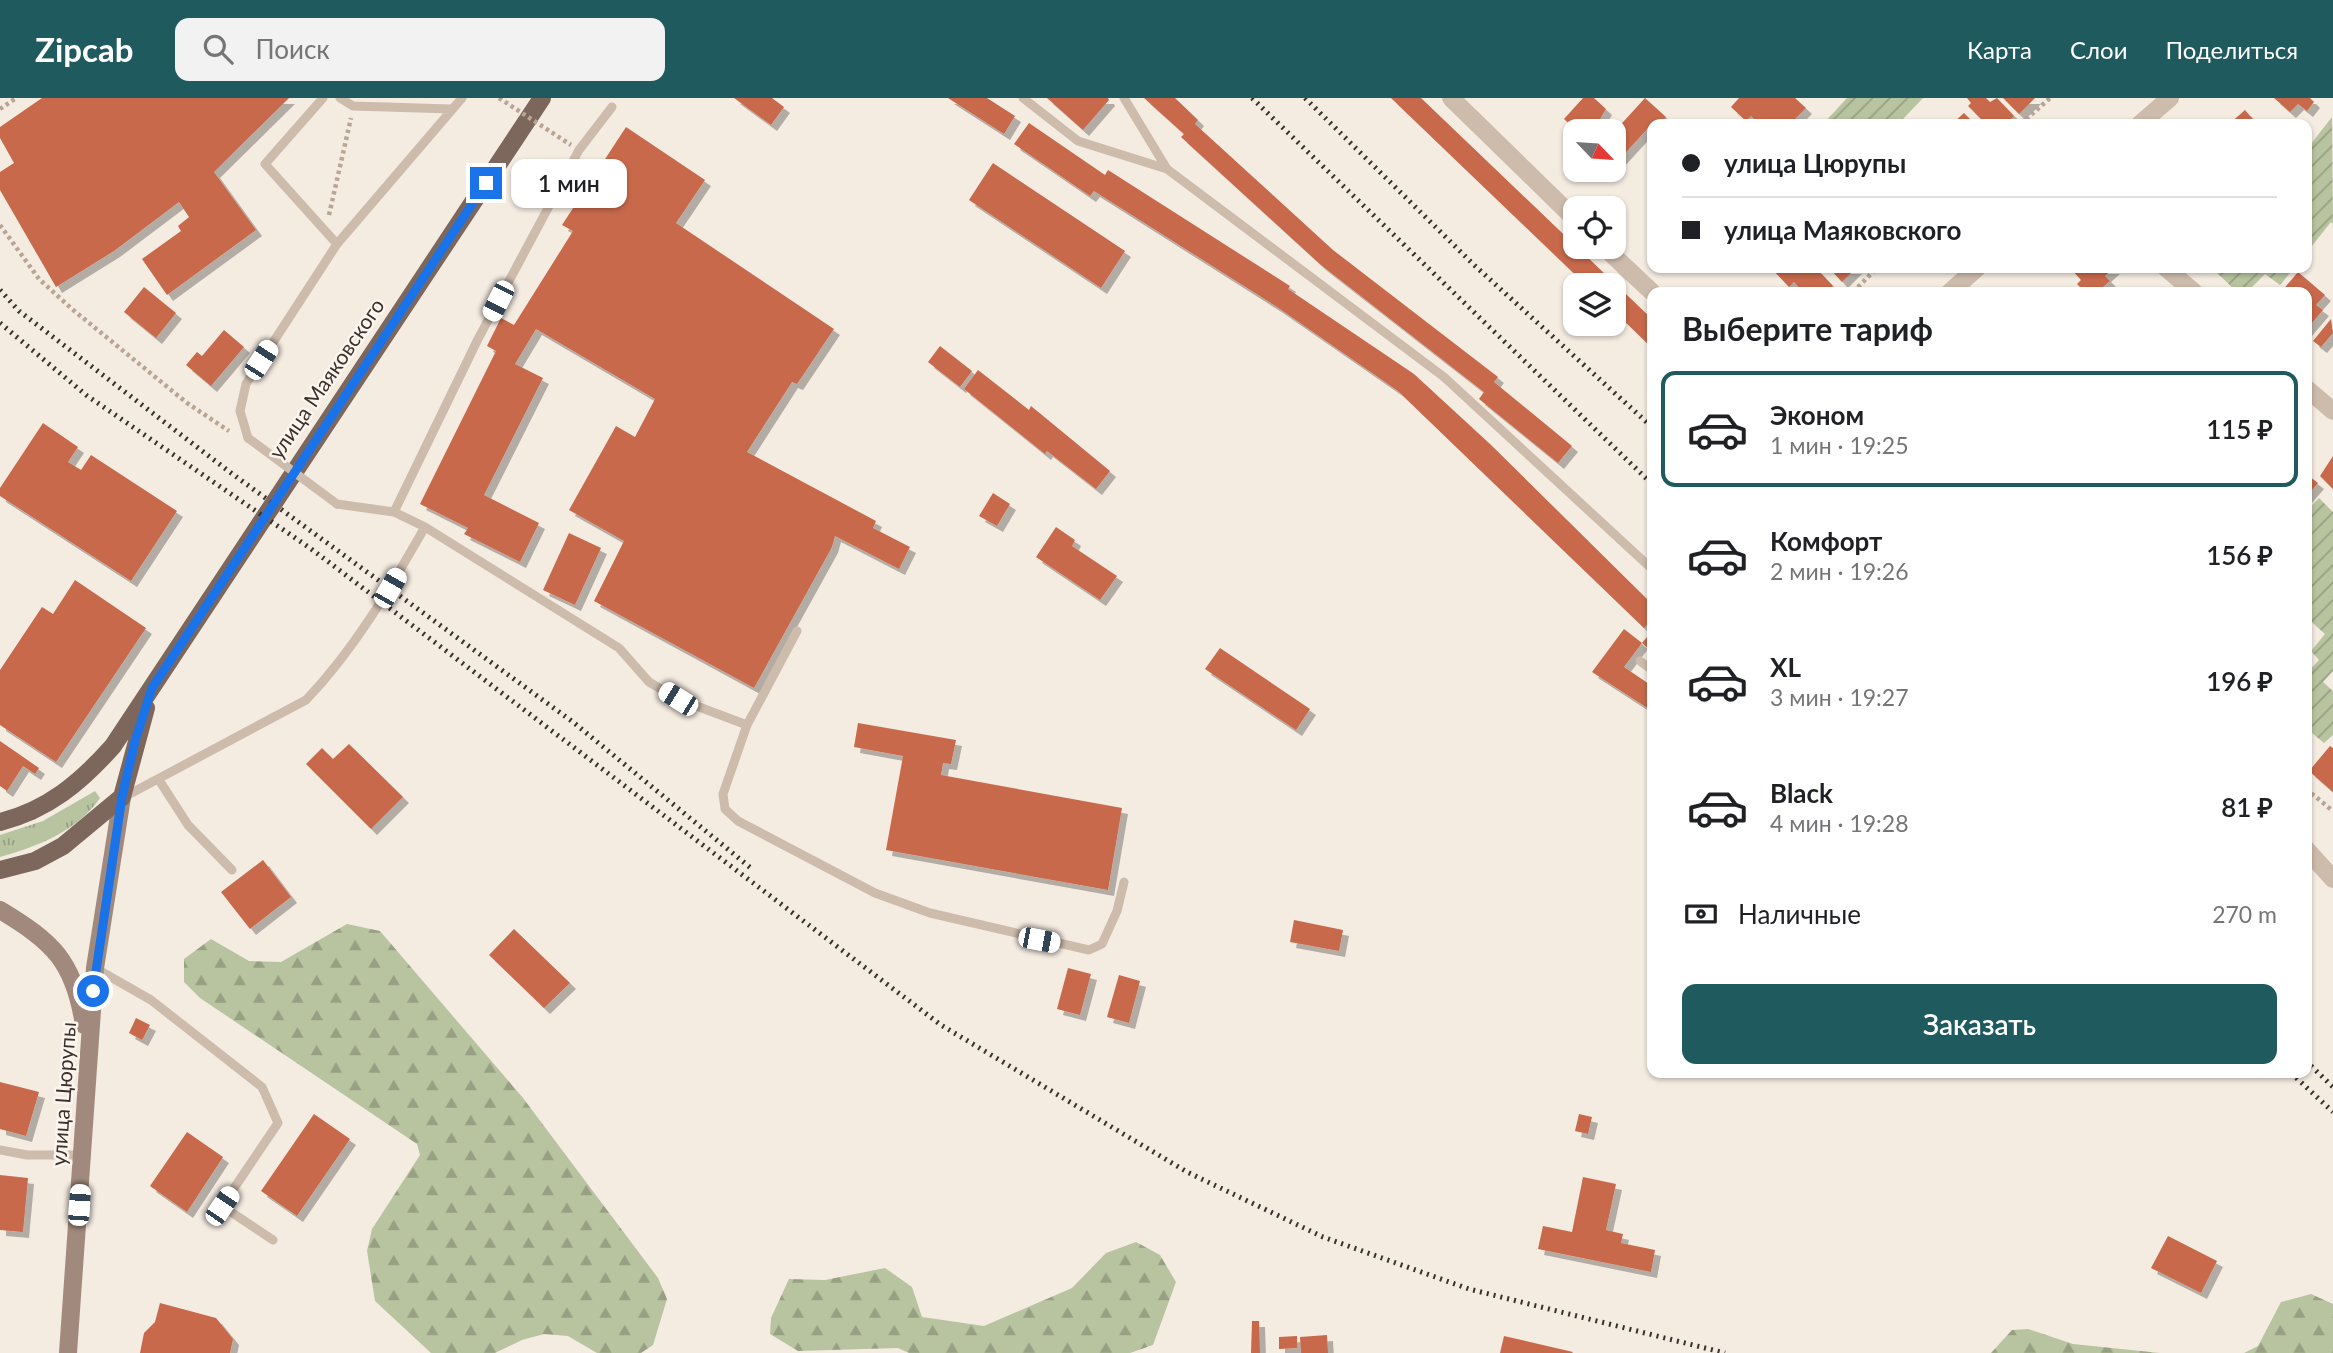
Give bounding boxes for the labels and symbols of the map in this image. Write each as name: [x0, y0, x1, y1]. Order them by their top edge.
north arrow: [1563, 119, 1626, 182]
callout: 1 мин: [510, 158, 626, 208]
route end: [470, 167, 502, 199]
car: [480, 278, 517, 324]
street label: улица Маяковского: [263, 293, 389, 463]
car: [241, 337, 282, 383]
car: [371, 565, 410, 611]
car: [655, 679, 702, 719]
car: [1017, 926, 1062, 954]
route start: [77, 975, 109, 1007]
street label: улица Цюрупы: [45, 1021, 80, 1167]
car: [68, 1183, 91, 1227]
car: [202, 1183, 243, 1229]

